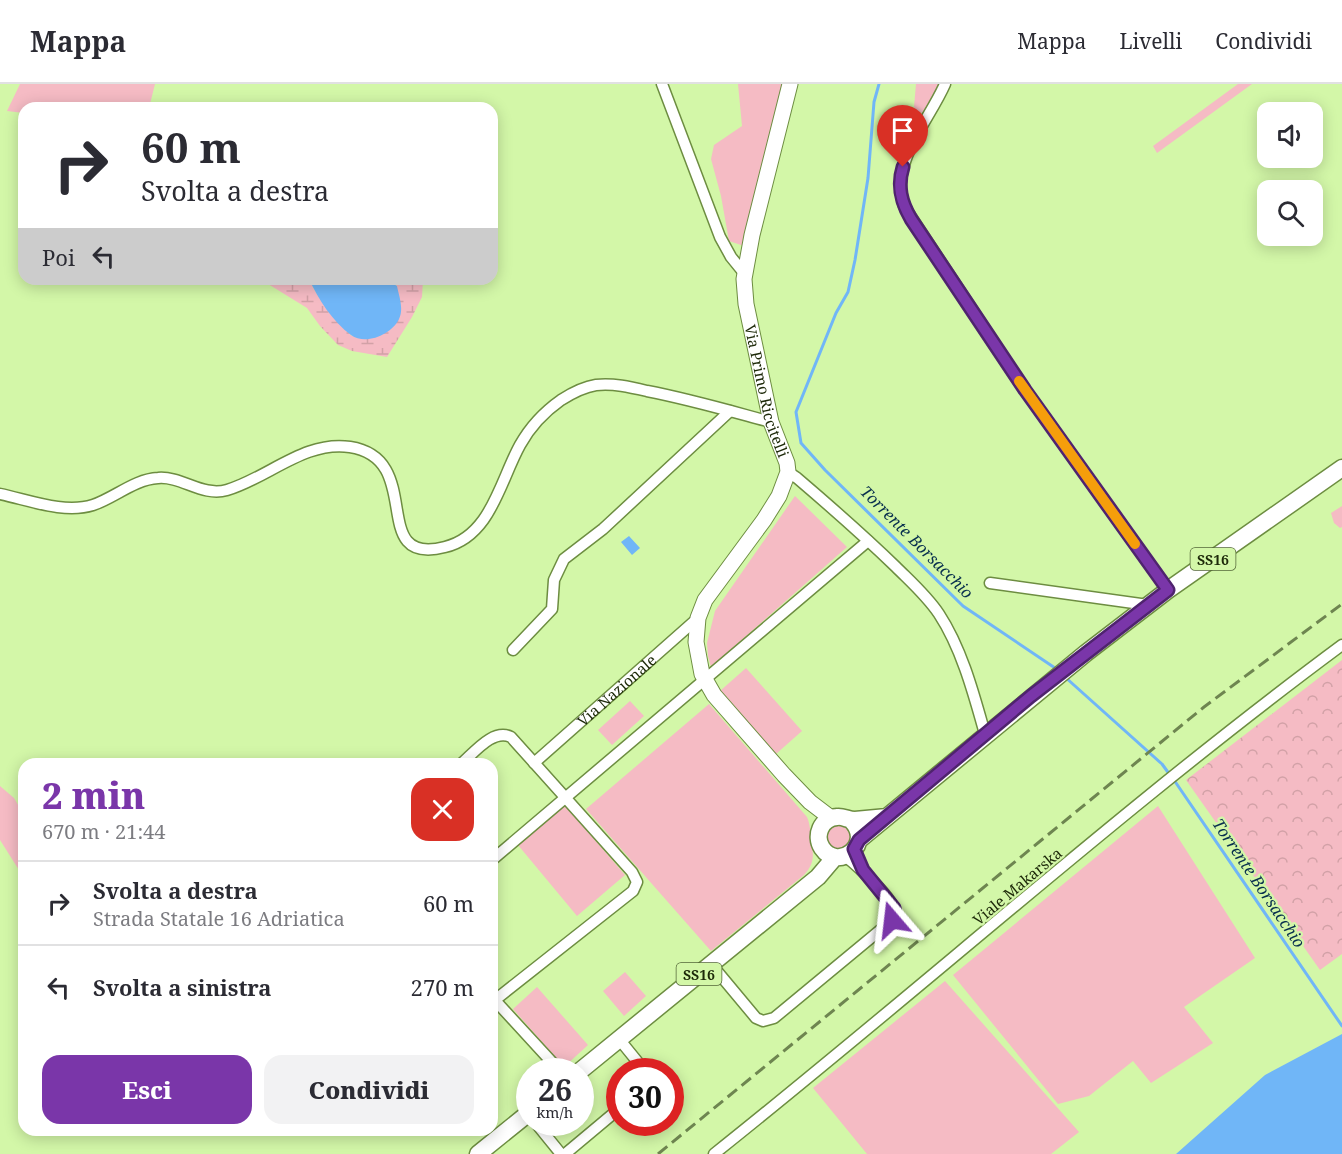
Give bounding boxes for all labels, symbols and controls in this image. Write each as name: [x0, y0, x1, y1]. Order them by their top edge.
text: Mappa: [30, 22, 126, 60]
text: Mappa: [1017, 27, 1086, 55]
text: Livelli: [1119, 27, 1182, 55]
text: Condividi: [1215, 27, 1312, 55]
map controls: [1257, 102, 1323, 246]
button: sound: [1257, 102, 1323, 168]
pin: [877, 105, 928, 167]
icon: arrive: [886, 114, 919, 147]
text: 60 m: [141, 118, 241, 175]
icon: right: [42, 126, 120, 204]
text: Svolta a destra: [141, 172, 329, 209]
button: search: [1257, 180, 1323, 246]
icon: left: [87, 240, 120, 273]
text: Poi: [42, 242, 75, 272]
street label: Via Primo Riccitelli: [741, 323, 794, 460]
water label: Torrente Borsacchio: [856, 481, 978, 603]
road number: SS16: [1190, 548, 1236, 570]
street label: Via Nazionale: [573, 650, 660, 730]
text: 2 min: [42, 771, 145, 820]
button: close: [411, 778, 474, 841]
water label: Torrente Borsacchio: [1207, 814, 1311, 952]
text: 670 m · 21:44: [42, 818, 165, 845]
street label: Viale Makarska: [968, 843, 1066, 929]
text: Svolta a destra: [93, 875, 258, 905]
icon: right: [42, 887, 75, 920]
text: 60 m: [423, 888, 474, 918]
position arrow: [860, 888, 924, 952]
text: Strada Statale 16 Adriatica: [93, 905, 345, 932]
road number: SS16: [676, 963, 722, 985]
icon: left: [42, 971, 75, 1004]
text: Svolta a sinistra: [93, 972, 272, 1002]
text: 270 m: [411, 972, 474, 1002]
button: Esci: [42, 1055, 252, 1124]
button: Condividi: [264, 1055, 474, 1124]
speed limit sign: 30: [606, 1058, 684, 1136]
text: 26: [538, 1069, 572, 1110]
text: km/h: [537, 1102, 573, 1122]

